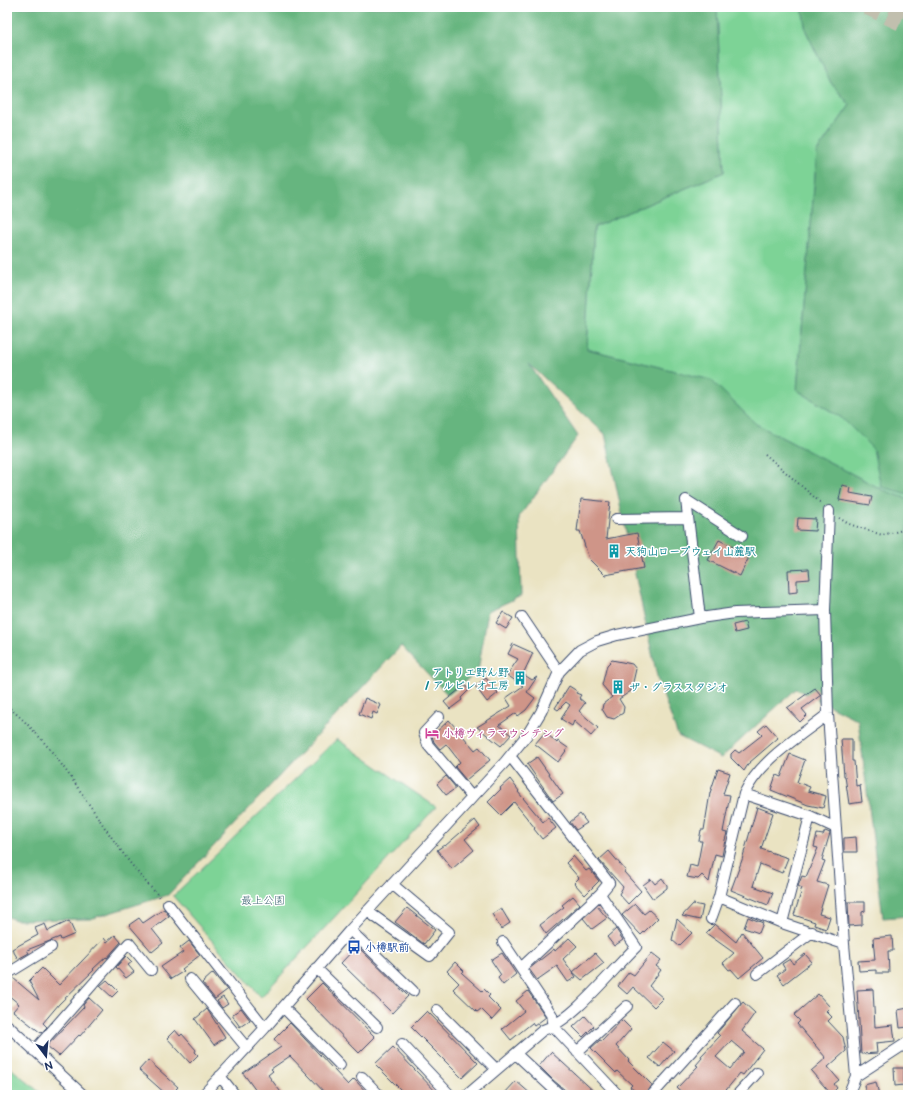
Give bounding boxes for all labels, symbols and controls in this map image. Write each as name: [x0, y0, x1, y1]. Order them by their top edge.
building icon: 天狗山ロープウェイ山麓駅: [606, 543, 622, 559]
place label: 天狗山ロープウェイ山麓駅: [625, 545, 757, 558]
place label: アトリエ野ん野 / アルビレオ工房: [424, 666, 509, 692]
building icon: アトリエ野ん野 / アルビレオ工房: [512, 670, 528, 686]
building icon: ザ・グラススタジオ: [610, 679, 626, 695]
place label: ザ・グラススタジオ: [629, 681, 728, 694]
hotel icon: 小樽ヴィラマウンテング: [424, 725, 440, 741]
place label: 小樽ヴィラマウンテング: [443, 727, 564, 740]
park label: 最上公園: [241, 894, 285, 907]
bus stop icon: 小樽駅前: [346, 939, 362, 955]
place label: 小樽駅前: [365, 941, 409, 954]
north arrow: [26, 1036, 66, 1076]
text: N: [43, 1058, 54, 1073]

